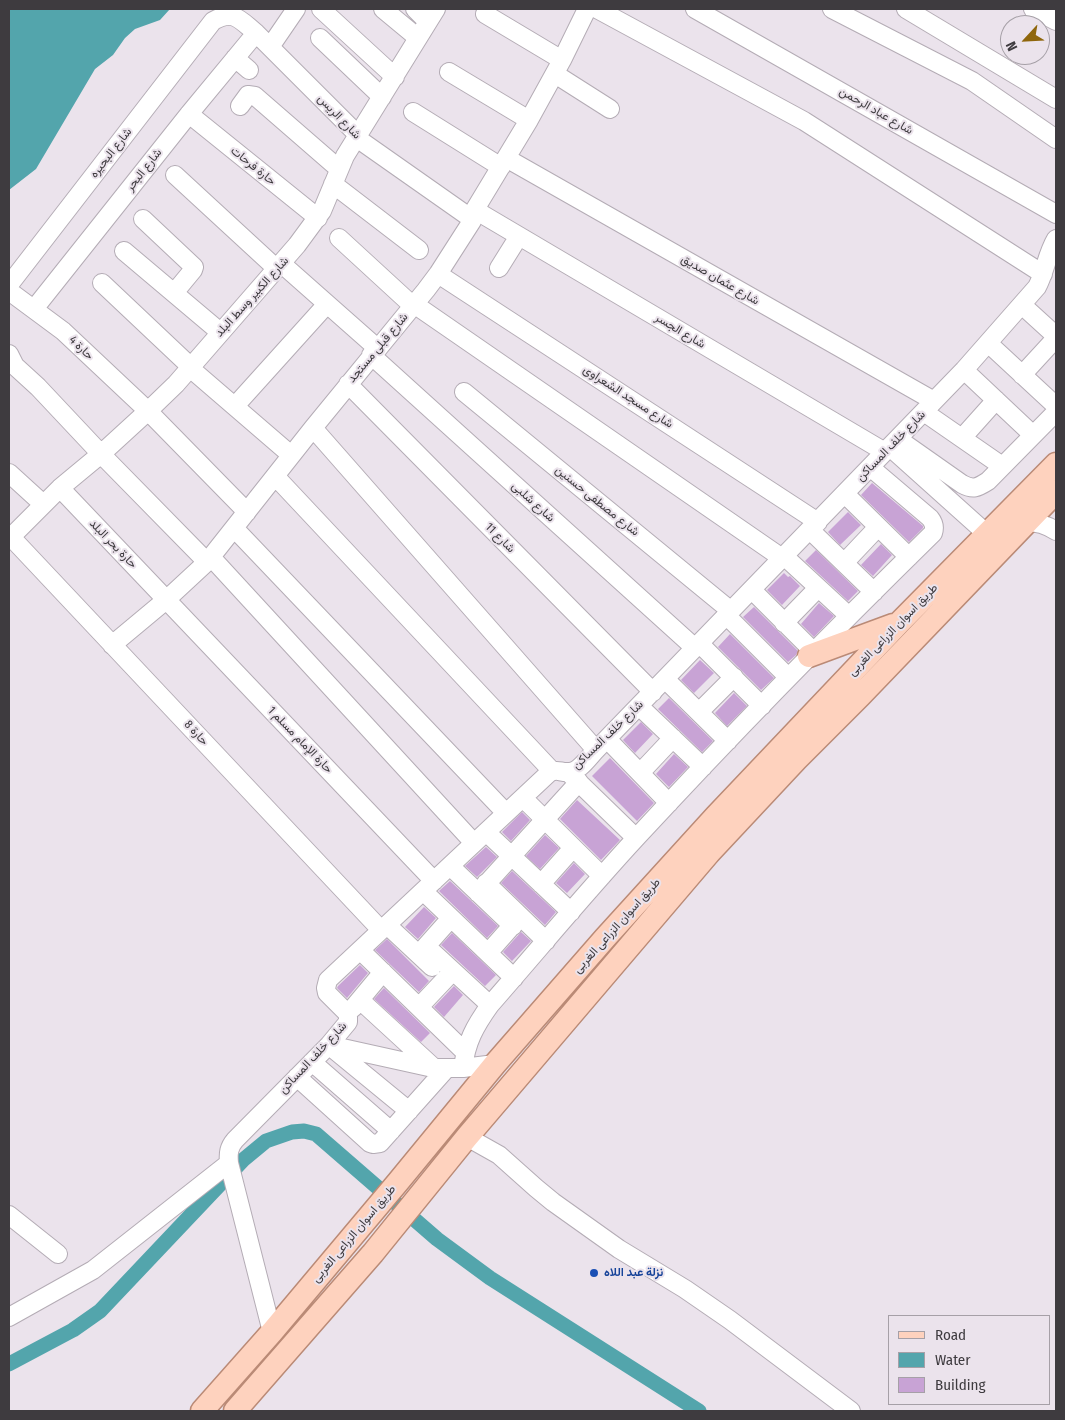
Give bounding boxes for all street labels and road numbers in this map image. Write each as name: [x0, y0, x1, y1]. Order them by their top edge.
street label: شارع عباد الرحمن: [837, 84, 915, 138]
street label: شارع الريس: [314, 92, 364, 142]
street label: شارع البحيره: [87, 125, 135, 181]
street label: حارة فرحات: [228, 144, 278, 188]
street label: شارع البحر: [123, 146, 165, 194]
street label: شارع عثمان صديق: [678, 252, 762, 308]
street label: شارع الكبير وسط البلد: [212, 254, 292, 340]
street label: شارع قبلى مستجد: [345, 310, 411, 386]
street label: شارع الجسر: [652, 310, 708, 352]
street label: حارة 4: [66, 333, 96, 363]
street label: شارع مسجد الشعراوى: [580, 363, 676, 431]
street label: شارع خلف المساكن: [853, 407, 929, 485]
street label: شارع مصطفى حسنين: [552, 463, 642, 539]
street label: شارع شلبى: [508, 479, 558, 525]
street label: حارة بحر البلد: [86, 517, 140, 571]
street label: شارع 11: [482, 520, 518, 556]
street label: طريق اسوان الزراعى الغربى: [845, 581, 941, 679]
street label: شارع خلف المساكن: [569, 697, 647, 773]
street label: حارة الإمام مسلم 1: [264, 704, 336, 776]
street label: حارة 8: [181, 718, 211, 748]
street label: طريق اسوان الزراعى الغربى: [570, 875, 664, 977]
street label: شارع خلف المساكن: [276, 1019, 350, 1097]
street label: طريق اسوان الزراعى الغربى: [309, 1182, 399, 1286]

